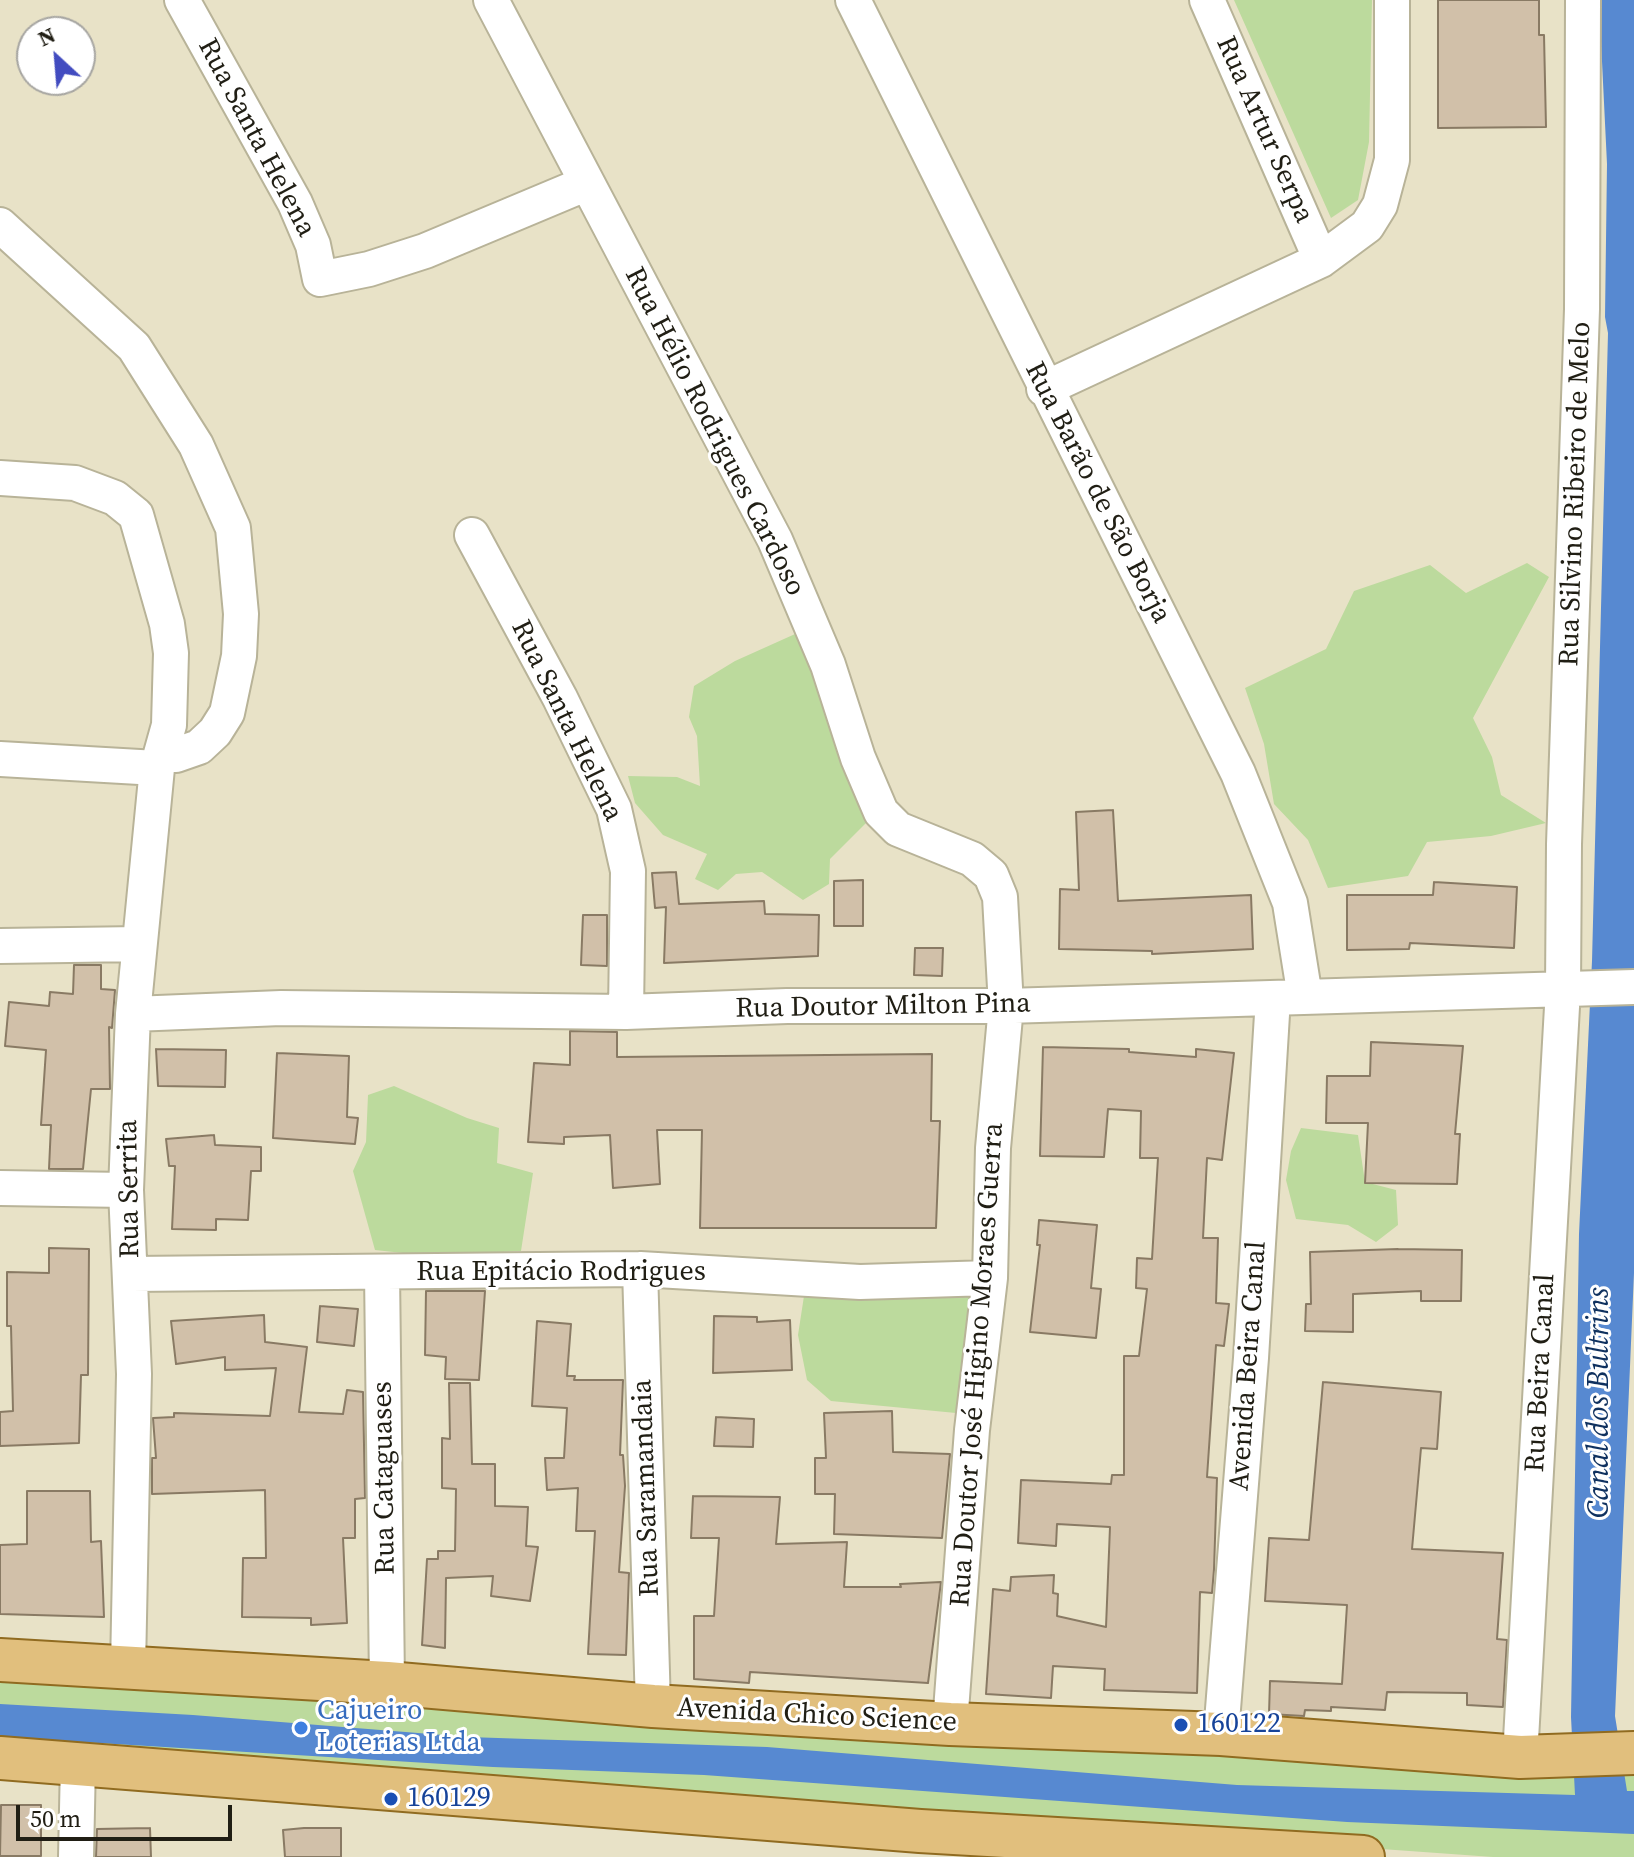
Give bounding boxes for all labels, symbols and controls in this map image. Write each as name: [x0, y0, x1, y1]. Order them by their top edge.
north arrow: [16, 16, 96, 96]
text: N: [33, 19, 60, 53]
street label: Rua Artur Serpa: [1208, 31, 1320, 229]
street label: Rua Santa Helena: [190, 33, 322, 243]
street label: Rua Hélio Rodrigues Cardoso: [616, 262, 812, 602]
street label: Rua Silvino Ribeiro de Melo: [1553, 321, 1599, 667]
street label: Rua Barão de São Borja: [1017, 357, 1177, 629]
street label: Rua Santa Helena: [503, 615, 629, 827]
street label: Rua Doutor Milton Pina: [735, 988, 1031, 1026]
street label: Rua Serrita: [112, 1119, 148, 1259]
street label: Rua Doutor José Higino Moraes Guerra: [944, 1122, 1012, 1608]
street label: Avenida Beira Canal: [1224, 1240, 1274, 1492]
street label: Rua Epitácio Rodrigues: [416, 1256, 706, 1290]
street label: Rua Beira Canal: [1519, 1273, 1563, 1473]
water label: Canal dos Bultrins: [1582, 1288, 1618, 1518]
street label: Rua Saramandaia: [626, 1379, 668, 1597]
street label: Rua Cataguases: [367, 1381, 403, 1575]
street label: Avenida Chico Science: [676, 1692, 958, 1740]
place label: Cajueiro Loterias Ltda: [317, 1695, 481, 1761]
place label: 160122: [1197, 1708, 1281, 1742]
marker: 160122: [1172, 1716, 1190, 1734]
marker: Cajueiro Loterias Ltda: [292, 1719, 310, 1737]
place label: 160129: [407, 1782, 491, 1816]
scale bar: [20, 1789, 236, 1839]
marker: 160129: [382, 1790, 400, 1808]
text: 50 m: [30, 1802, 81, 1835]

